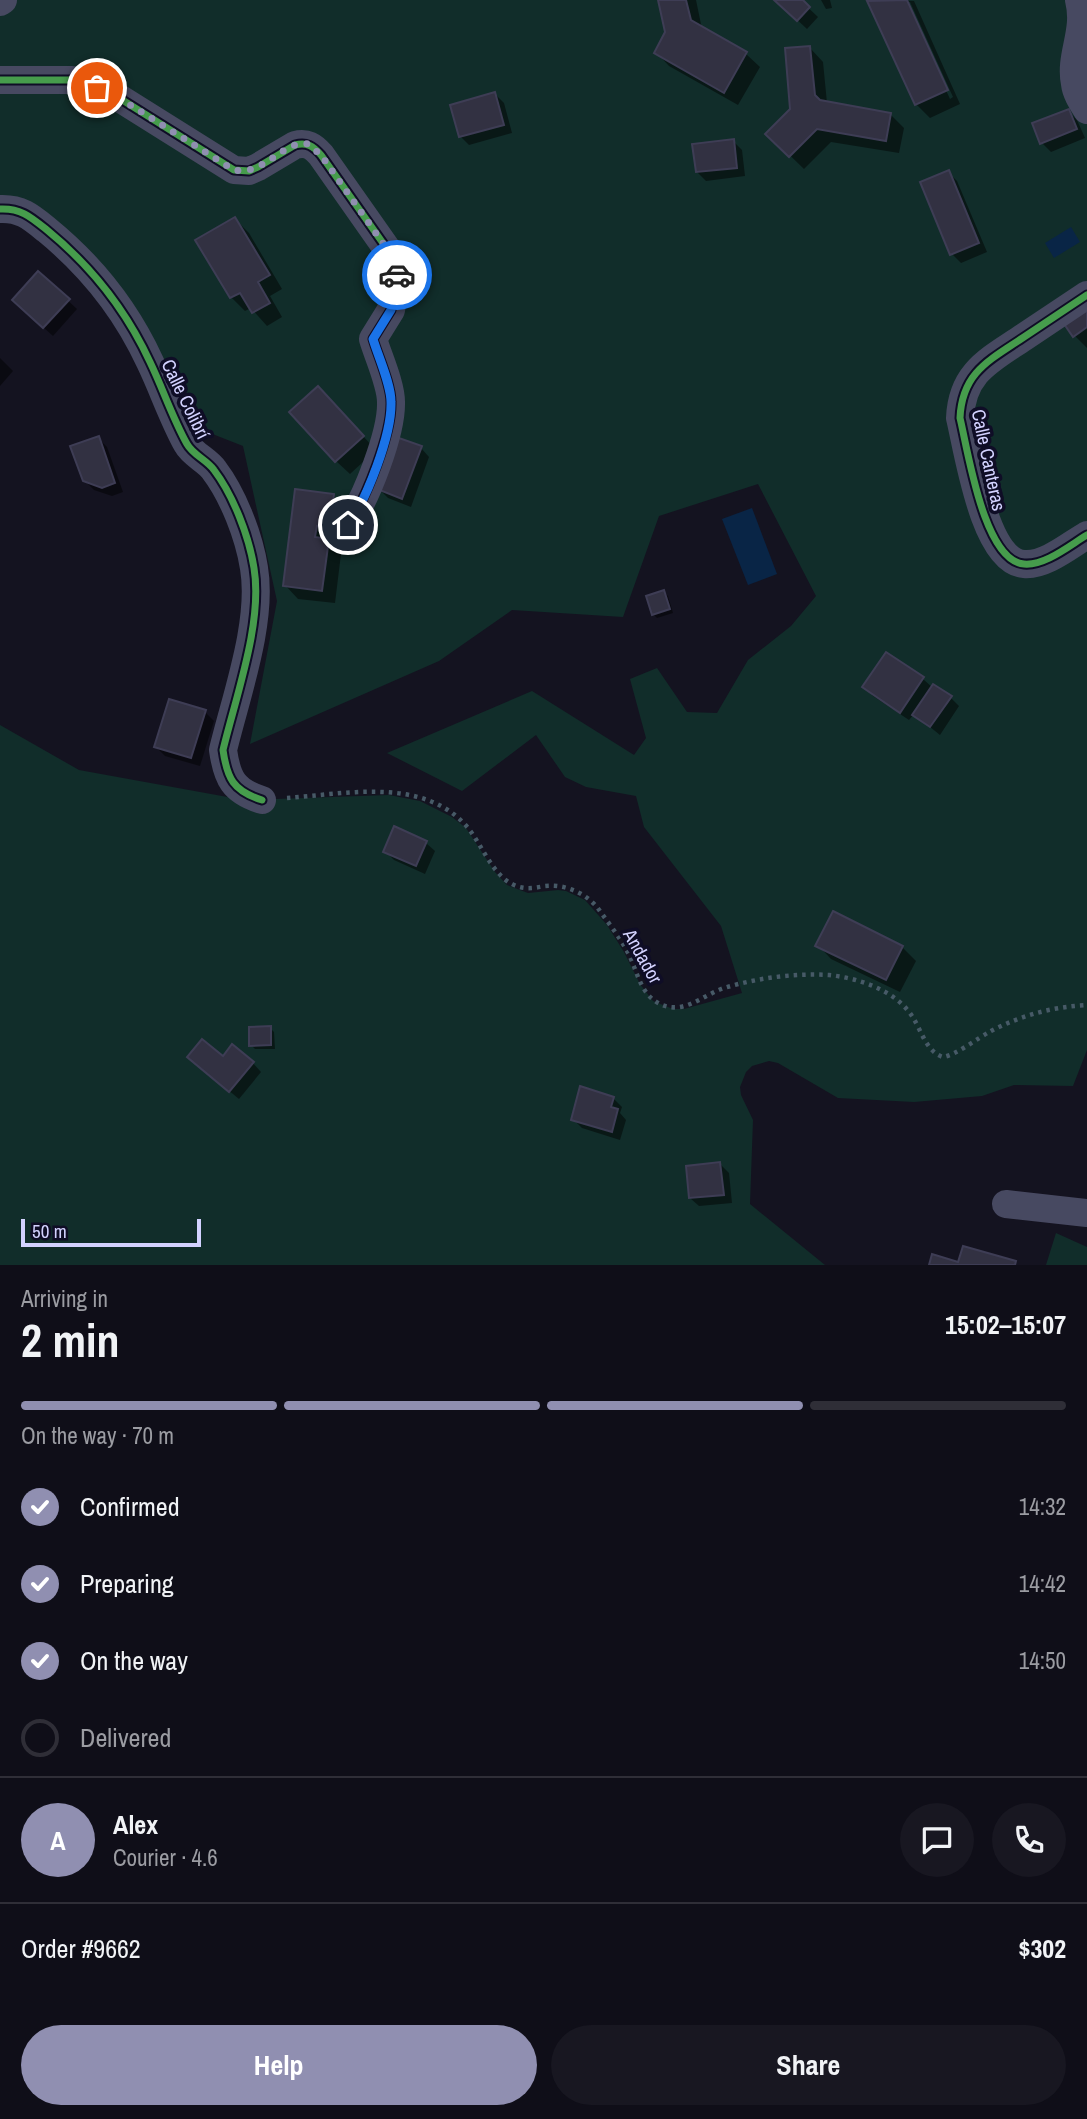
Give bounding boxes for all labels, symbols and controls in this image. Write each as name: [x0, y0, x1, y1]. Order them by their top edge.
pin: [67, 58, 127, 118]
icon: bag: [78, 69, 116, 107]
courier: [362, 240, 432, 310]
icon: car: [378, 256, 416, 294]
street label: Calle Colibrí: [156, 355, 217, 444]
street label: Calle Canteras: [966, 407, 1012, 513]
pin: [318, 495, 378, 555]
icon: home: [329, 506, 367, 544]
street label: Andador: [617, 923, 669, 989]
scale bar: [21, 1216, 201, 1248]
text: 50 m: [32, 1218, 67, 1244]
text: Arriving in: [21, 1283, 108, 1314]
text: 15:02–15:07: [945, 1307, 1066, 1342]
text: 2 min: [21, 1309, 120, 1371]
text: On the way · 70 m: [21, 1420, 174, 1451]
icon: check: [21, 1488, 59, 1526]
text: Confirmed: [80, 1489, 180, 1524]
text: 14:32: [1019, 1491, 1066, 1522]
icon: check: [21, 1565, 59, 1603]
text: Preparing: [80, 1566, 174, 1601]
text: 14:42: [1019, 1568, 1066, 1599]
icon: check: [21, 1642, 59, 1680]
text: On the way: [80, 1643, 188, 1678]
text: 14:50: [1019, 1645, 1066, 1676]
text: Delivered: [80, 1720, 171, 1755]
button: chat: [900, 1803, 974, 1877]
button: phone: [992, 1803, 1066, 1877]
text: Alex: [113, 1807, 158, 1842]
text: A: [50, 1823, 66, 1858]
text: Courier · 4.6: [113, 1842, 218, 1873]
text: Order #9662: [21, 1931, 141, 1966]
text: $302: [1019, 1931, 1066, 1966]
button: Help: [21, 2025, 537, 2105]
button: Share: [551, 2025, 1066, 2105]

